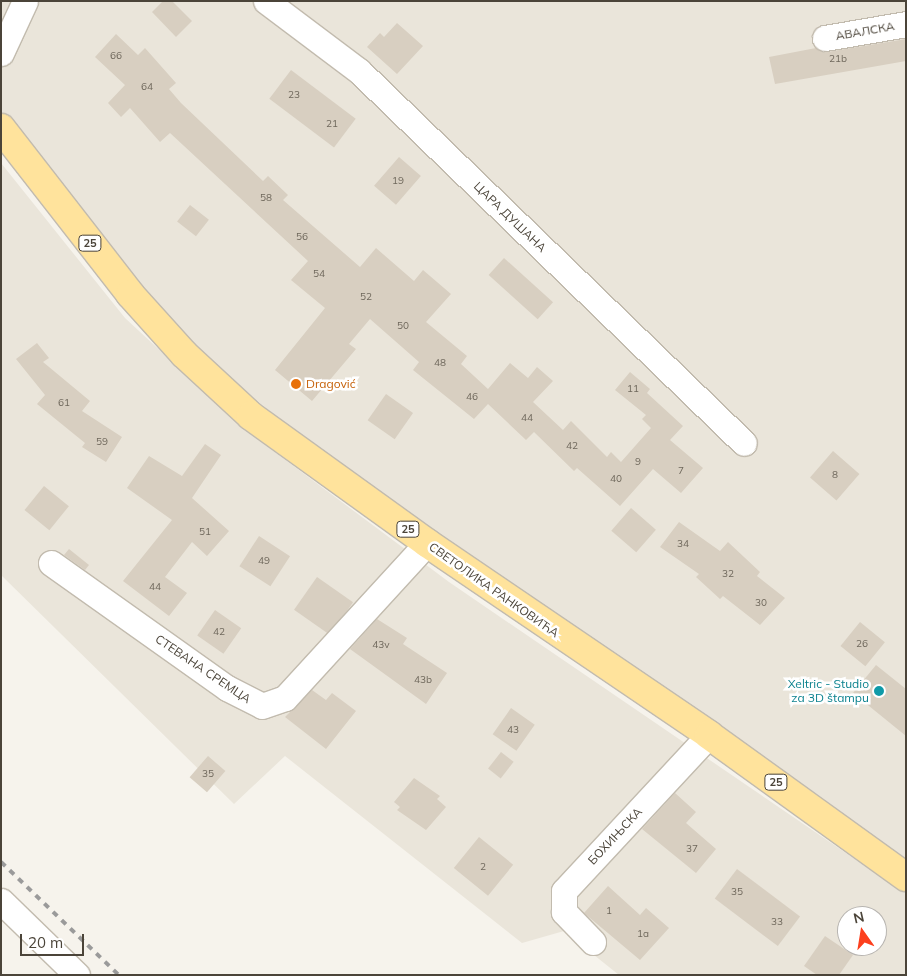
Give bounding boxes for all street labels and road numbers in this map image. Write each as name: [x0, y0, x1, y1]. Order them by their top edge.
street label: АВАЛСКА: [834, 19, 896, 43]
street label: ЦАРА ДУШАНА: [471, 179, 549, 255]
road number: 25: [78, 234, 102, 252]
road number: 25: [396, 520, 420, 538]
street label: СВЕТОЛИКА РАНКОВИЋА: [426, 540, 562, 640]
street label: СТЕВАНА СРЕМЦА: [152, 632, 254, 706]
road number: 25: [764, 774, 788, 790]
street label: БОХИЊСКА: [585, 804, 645, 868]

